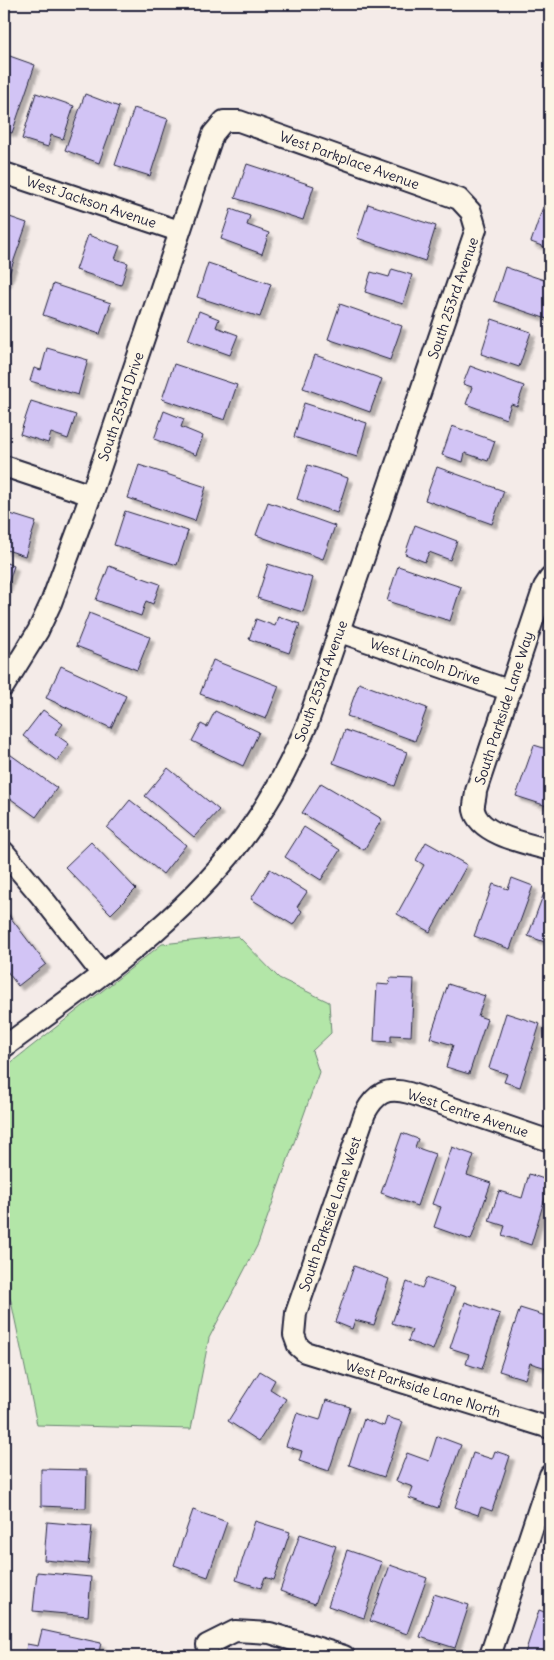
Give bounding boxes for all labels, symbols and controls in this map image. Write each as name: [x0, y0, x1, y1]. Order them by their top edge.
street label: West Parkplace Avenue: [277, 127, 422, 193]
street label: West Jackson Avenue: [24, 172, 159, 232]
street label: South 253rd Avenue: [424, 235, 482, 361]
street label: South 253rd Drive: [94, 350, 148, 463]
street label: South 253rd Avenue: [291, 618, 351, 744]
street label: South Parkside Lane Way: [471, 629, 537, 787]
street label: West Lincoln Drive: [367, 634, 483, 689]
street label: West Centre Avenue: [405, 1085, 531, 1141]
street label: South Parkside Lane West: [295, 1134, 365, 1294]
street label: West Parkside Lane North: [343, 1356, 503, 1421]

